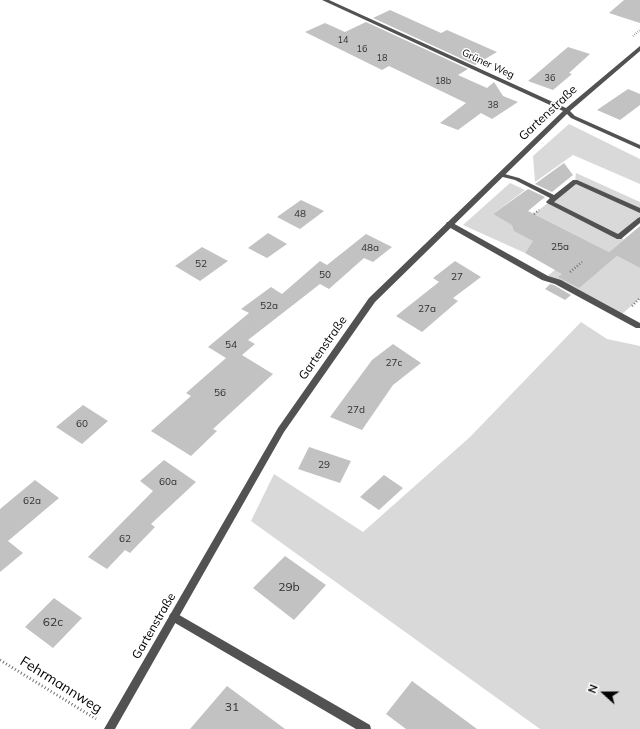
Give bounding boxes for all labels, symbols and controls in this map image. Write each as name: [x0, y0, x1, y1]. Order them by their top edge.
house number: 14: [338, 35, 348, 45]
house number: 16: [357, 44, 367, 54]
street label: Grüner Weg: [460, 47, 516, 81]
house number: 18: [377, 53, 387, 63]
house number: 36: [545, 73, 555, 83]
house number: 18b: [435, 76, 451, 86]
street label: Gartenstraße: [516, 82, 580, 144]
house number: 38: [488, 100, 498, 110]
house number: 48: [294, 208, 306, 220]
house number: 25a: [551, 241, 569, 253]
house number: 48a: [361, 242, 379, 254]
house number: 52: [195, 258, 207, 270]
house number: 50: [319, 269, 331, 281]
house number: 27: [451, 271, 463, 283]
house number: 52a: [260, 300, 278, 312]
house number: 27a: [418, 303, 436, 315]
street label: Gartenstraße: [296, 314, 350, 382]
house number: 54: [225, 339, 237, 351]
house number: 27c: [386, 357, 402, 369]
house number: 56: [214, 387, 226, 399]
house number: 27d: [347, 404, 365, 416]
house number: 60: [76, 418, 88, 430]
house number: 29: [318, 459, 330, 471]
house number: 60a: [159, 476, 177, 488]
house number: 62a: [23, 495, 41, 507]
house number: 62: [119, 533, 131, 545]
house number: 29b: [278, 580, 300, 594]
street label: Gartenstraße: [129, 590, 179, 662]
house number: 62c: [43, 615, 63, 629]
street label: Fehrmannweg: [17, 653, 105, 717]
north arrow: [584, 673, 624, 713]
text: N: [585, 682, 601, 695]
house number: 31: [225, 700, 239, 714]

